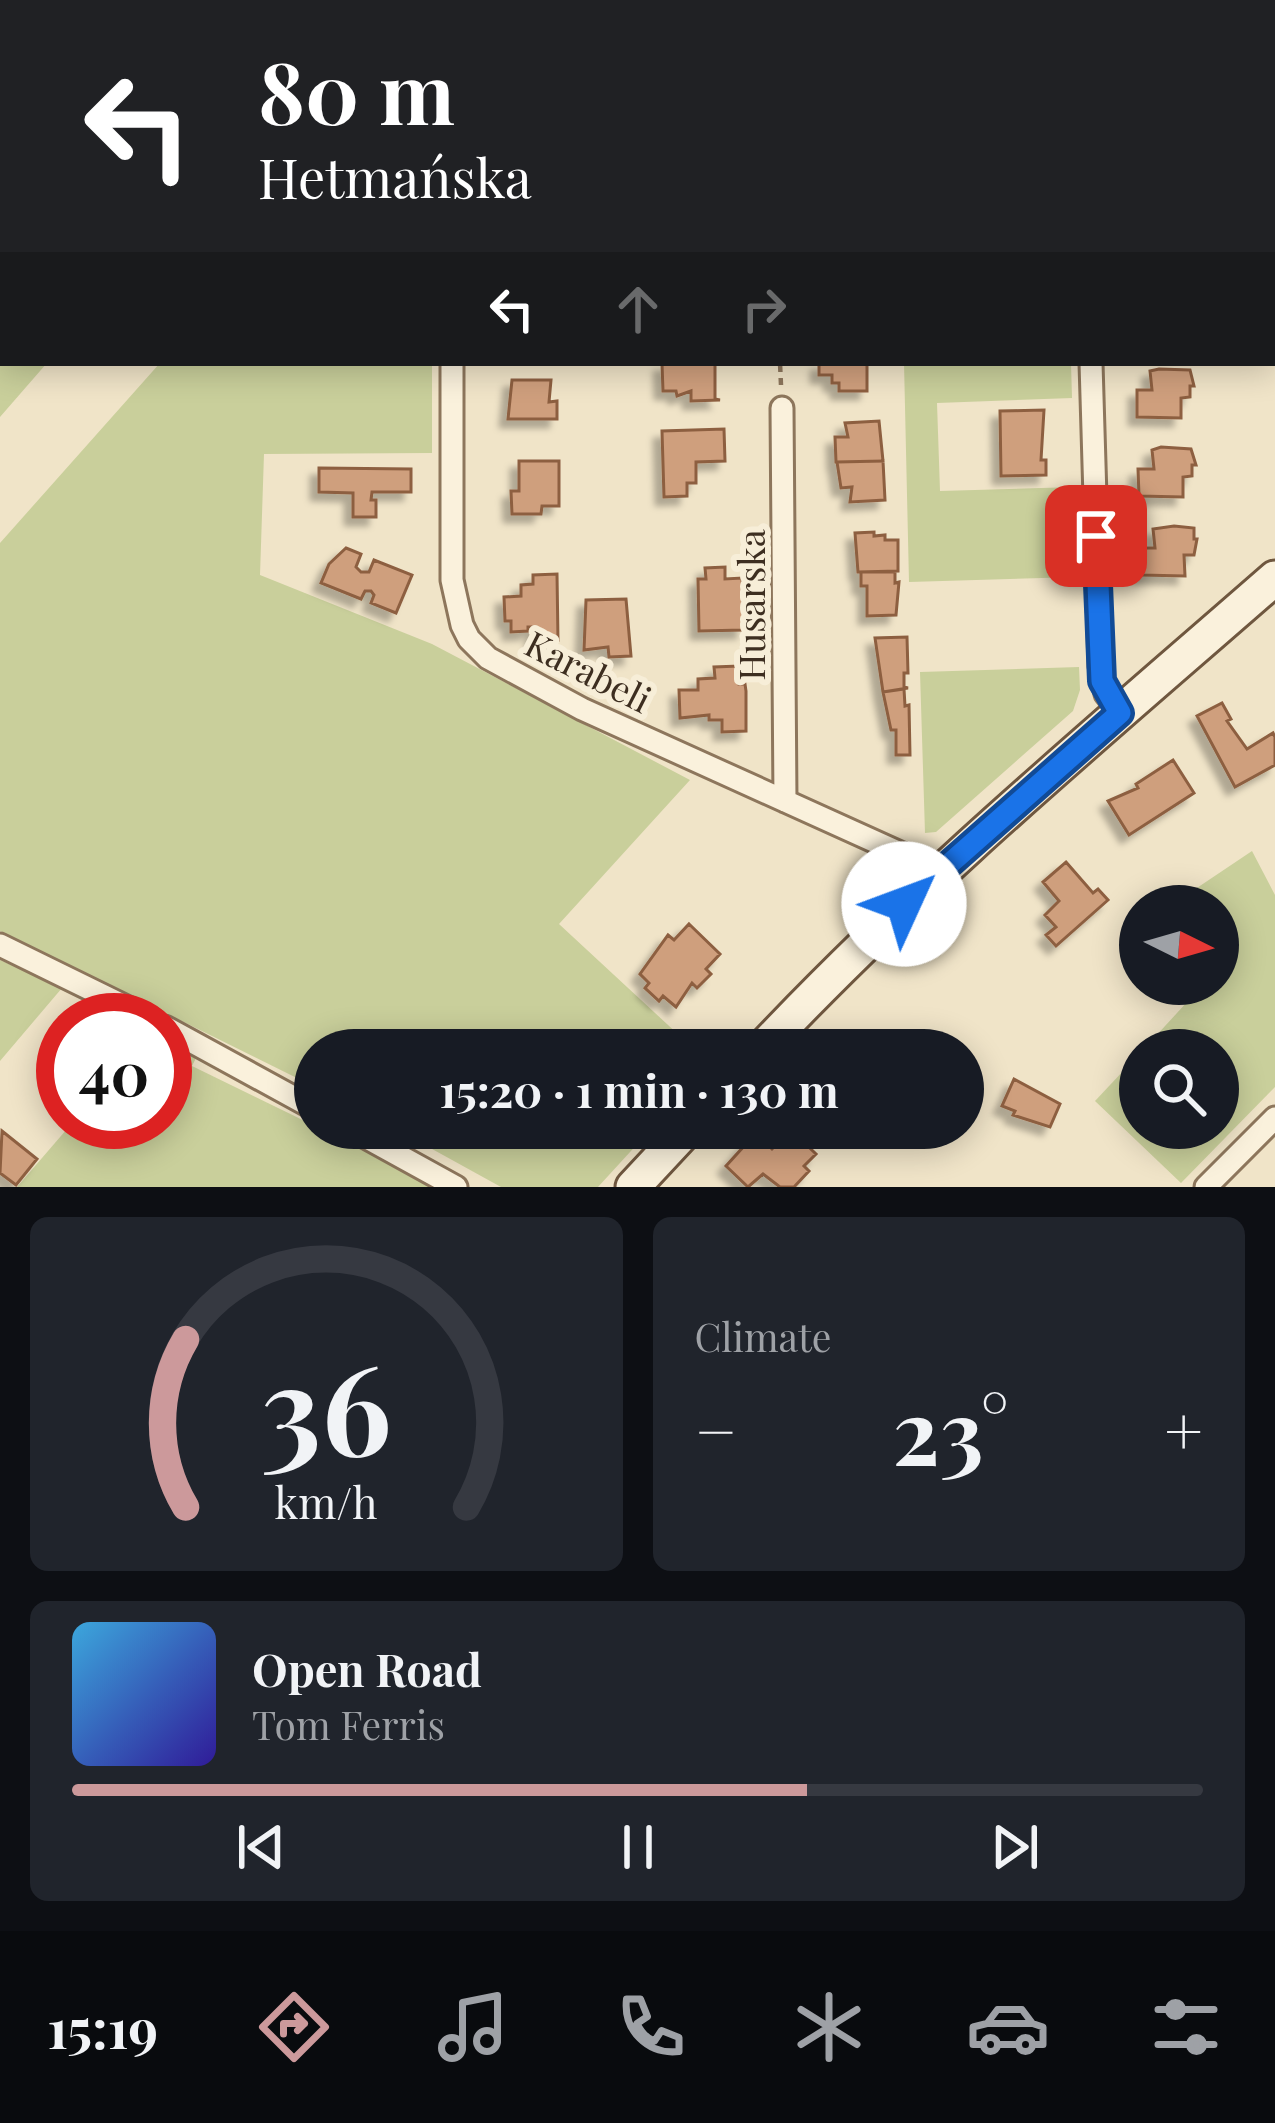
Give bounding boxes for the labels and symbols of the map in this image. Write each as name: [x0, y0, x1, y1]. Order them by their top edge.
pin: [1045, 485, 1147, 587]
street label: Husarska: [726, 529, 774, 681]
street label: Karabeli: [518, 618, 660, 722]
position arrow: [841, 841, 967, 967]
north arrow: [1119, 885, 1239, 1005]
speed limit sign: 40: [36, 993, 192, 1149]

